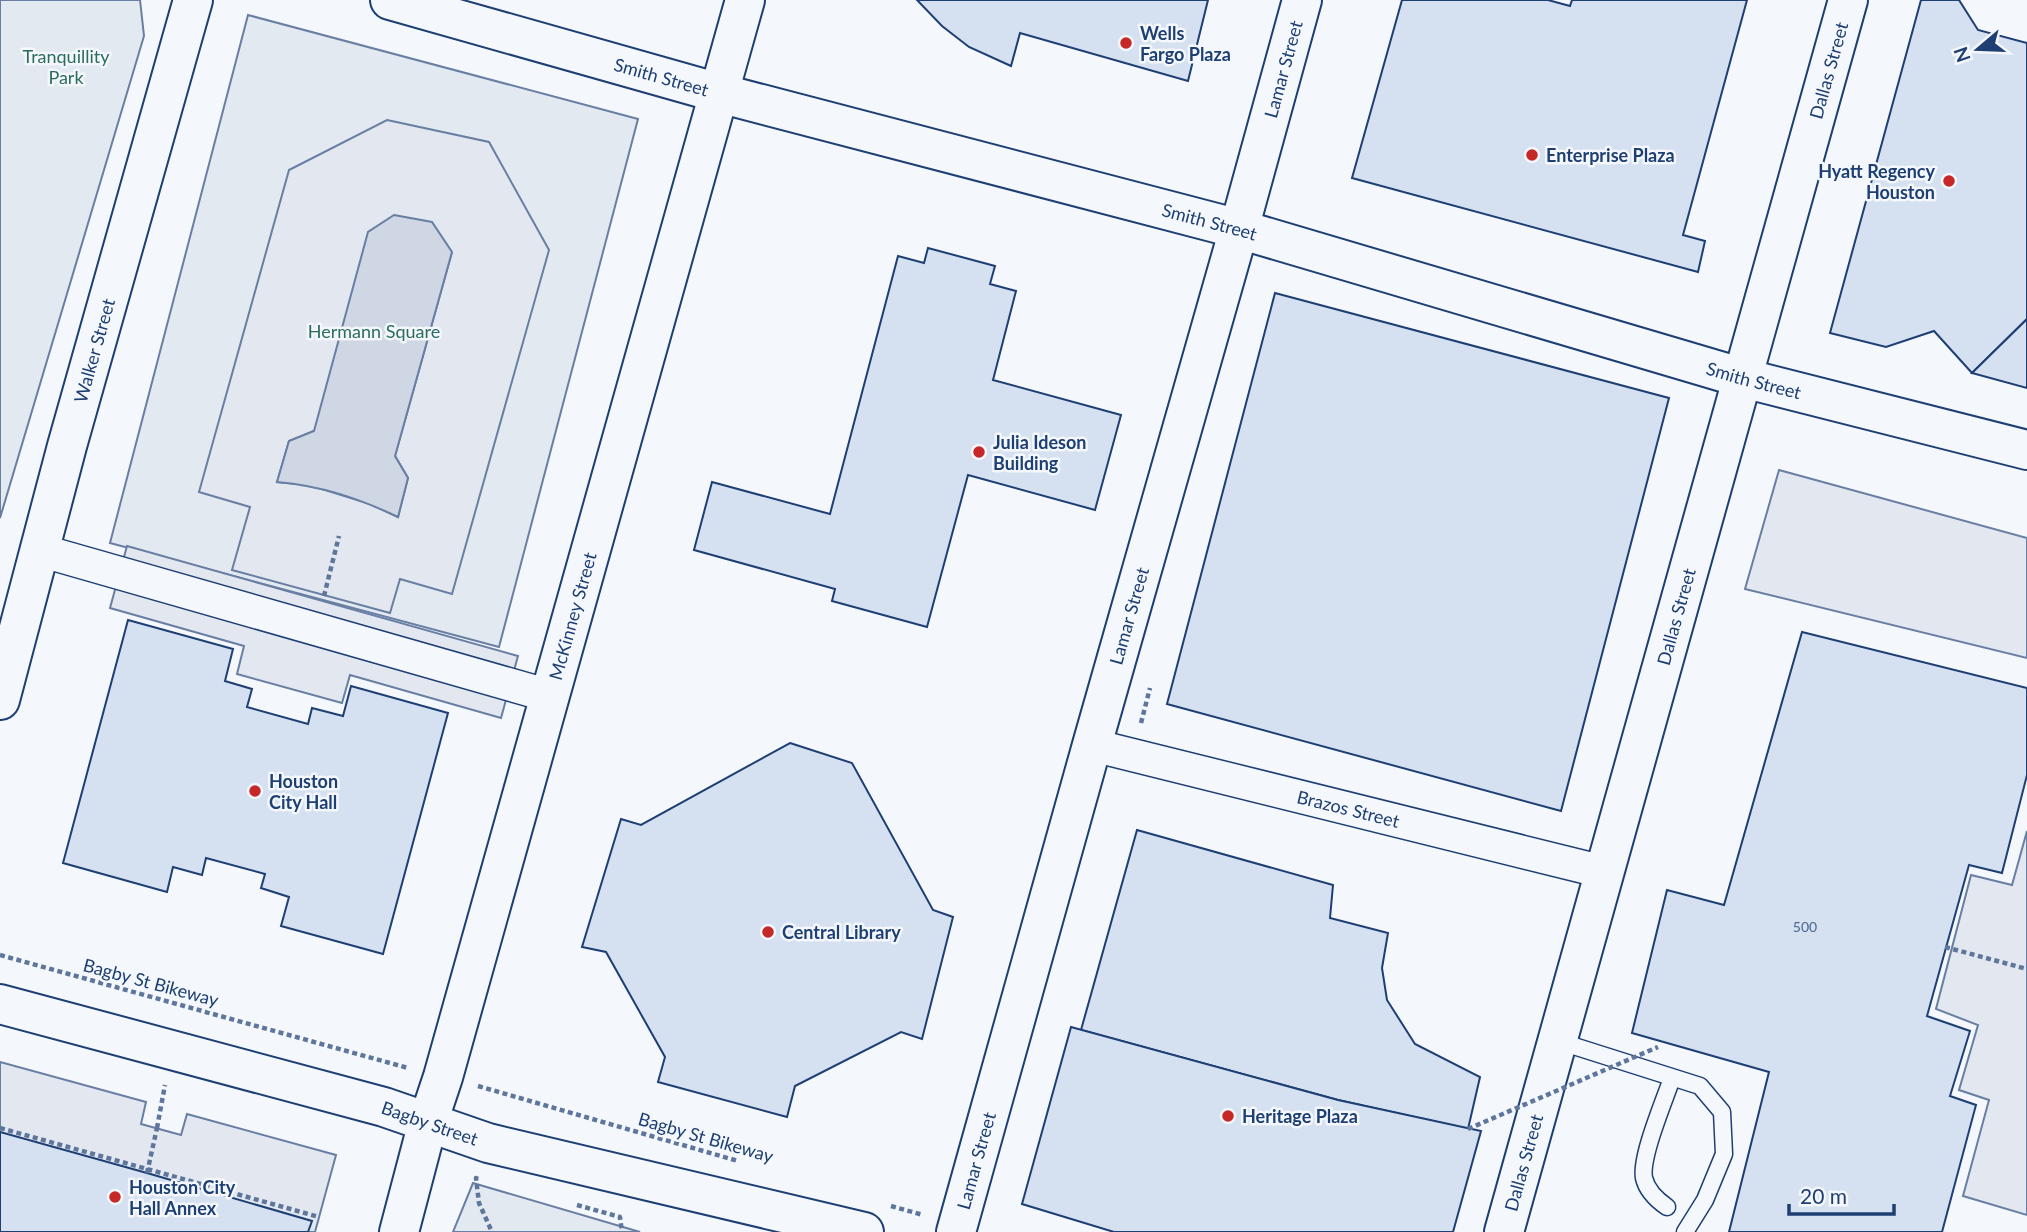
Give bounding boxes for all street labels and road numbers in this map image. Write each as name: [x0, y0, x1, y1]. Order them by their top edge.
street label: Lamar Street: [1259, 17, 1307, 120]
street label: Dallas Street: [1804, 19, 1852, 121]
street label: Smith Street: [612, 53, 712, 101]
street label: Smith Street: [1160, 198, 1260, 245]
street label: Walker Street: [69, 295, 119, 405]
street label: Smith Street: [1704, 357, 1804, 403]
street label: McKinney Street: [544, 549, 601, 682]
street label: Lamar Street: [1105, 564, 1153, 667]
street label: Dallas Street: [1652, 565, 1700, 668]
street label: Brazos Street: [1295, 785, 1402, 832]
street label: Bagby St Bikeway: [81, 953, 222, 1011]
street label: Bagby Street: [379, 1096, 481, 1150]
street label: Bagby St Bikeway: [636, 1107, 777, 1167]
street label: Lamar Street: [952, 1109, 1000, 1212]
street label: Dallas Street: [1499, 1111, 1548, 1214]

